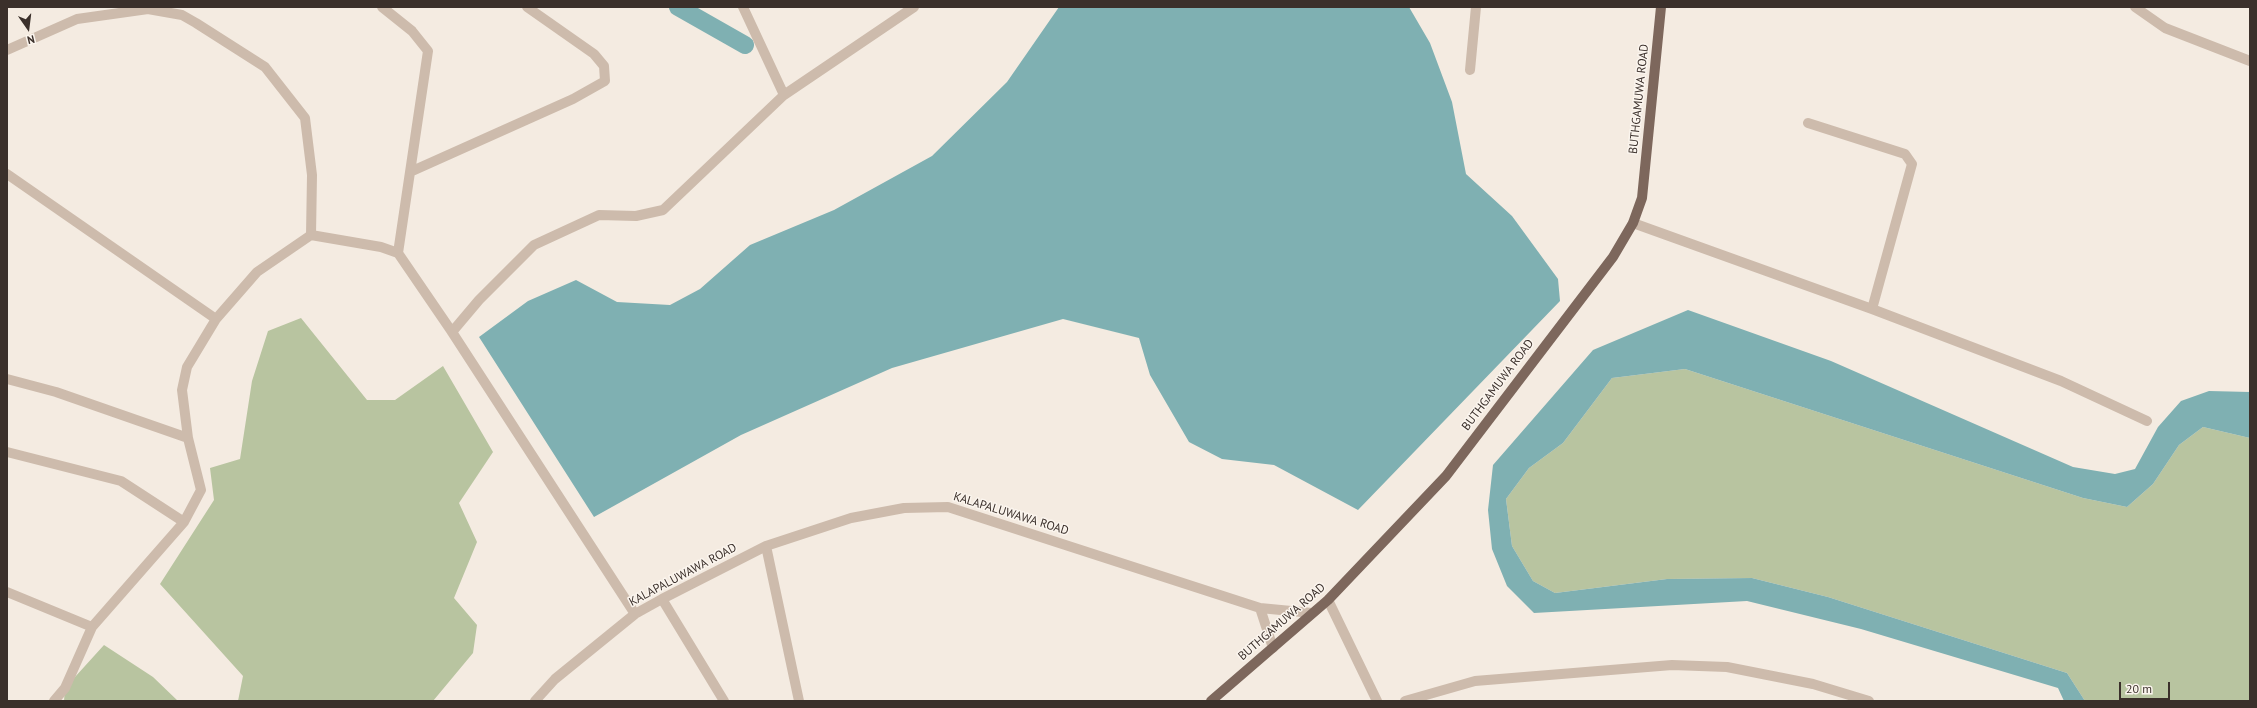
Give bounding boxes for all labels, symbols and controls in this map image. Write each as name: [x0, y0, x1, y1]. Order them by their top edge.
north arrow: [8, 8, 48, 48]
text: N: [26, 32, 36, 47]
street label: BUTHGAMUWA ROAD: [1626, 43, 1652, 155]
street label: BUTHGAMUWA ROAD: [1459, 337, 1537, 433]
street label: KALAPALUWAWA ROAD: [952, 490, 1070, 538]
street label: KALAPALUWAWA ROAD: [627, 541, 739, 609]
street label: BUTHGAMUWA ROAD: [1236, 580, 1328, 664]
scale bar: [2121, 674, 2172, 700]
text: 20 m: [2126, 681, 2152, 696]

